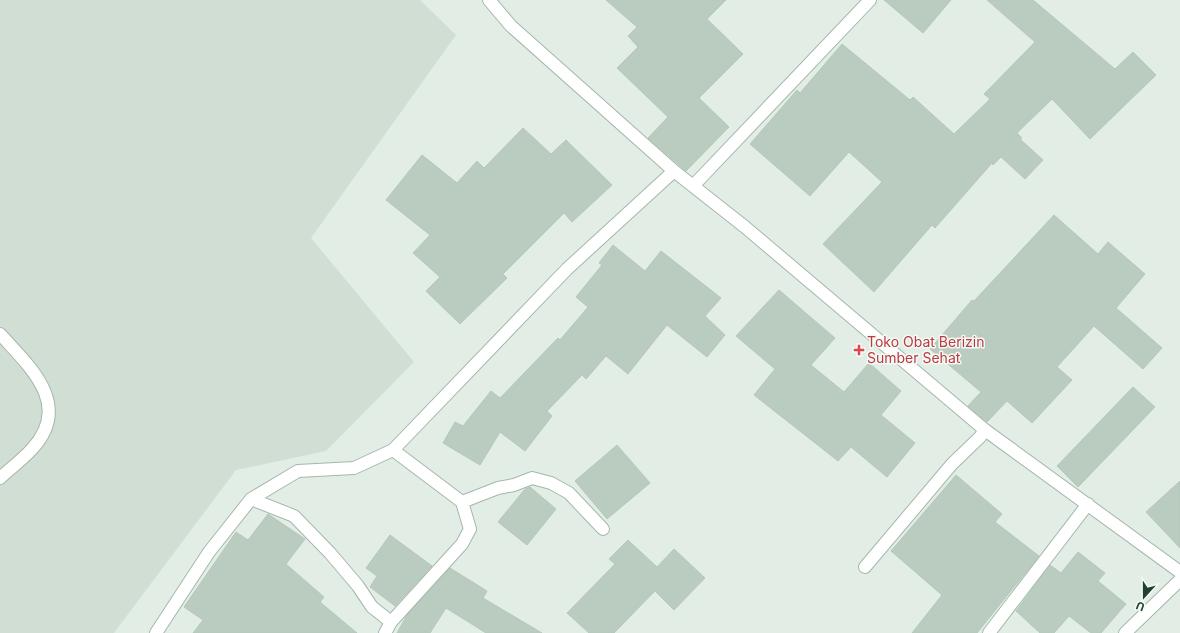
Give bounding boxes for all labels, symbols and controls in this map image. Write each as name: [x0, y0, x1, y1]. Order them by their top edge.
place label: Toko Obat Berizin Sumber Sehat: [867, 333, 984, 366]
marker: Toko Obat Berizin Sumber Sehat: [854, 345, 864, 355]
north arrow: [1124, 577, 1164, 617]
text: U: [1134, 598, 1147, 614]

